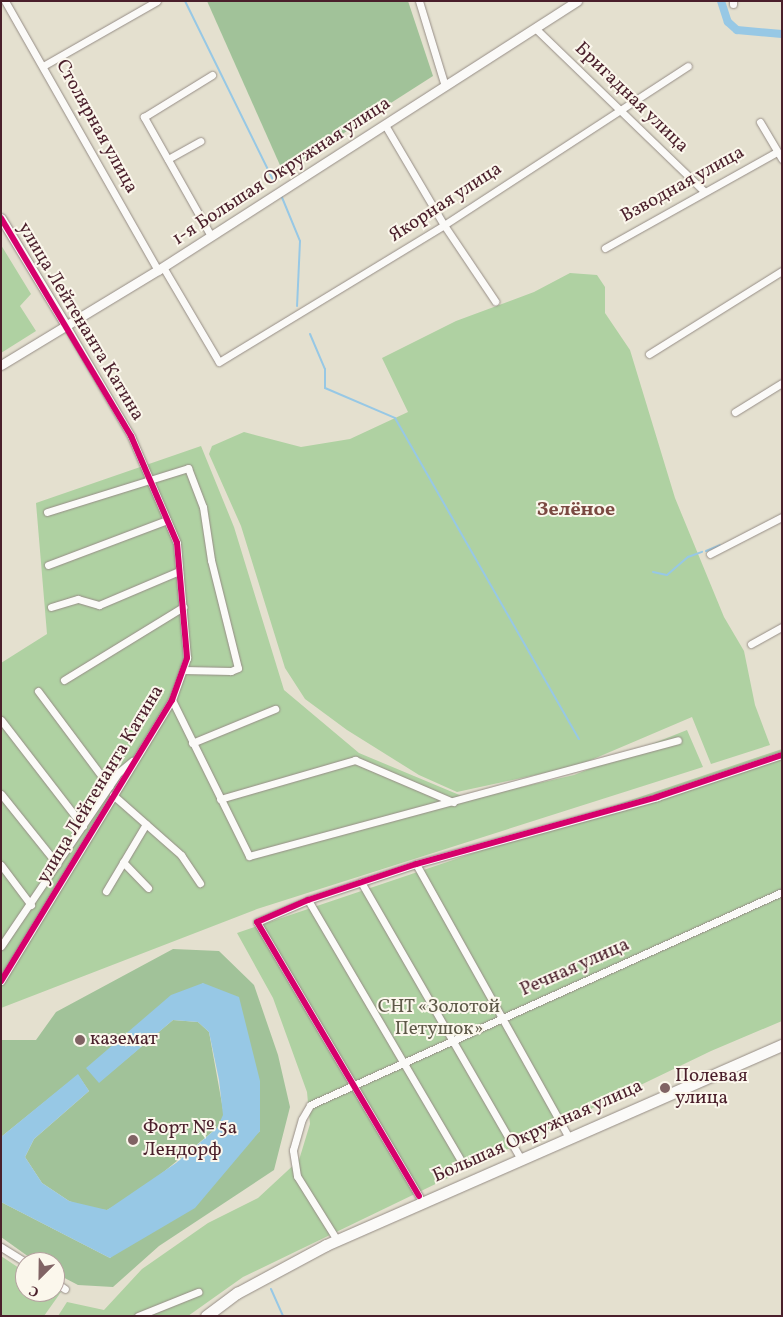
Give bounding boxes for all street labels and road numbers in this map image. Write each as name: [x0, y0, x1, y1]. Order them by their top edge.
street label: Бригадная улица: [569, 38, 693, 158]
street label: Столярная улица: [50, 56, 142, 198]
street label: 1-я Большая Окружная улица: [168, 93, 396, 251]
street label: Взводная улица: [617, 142, 749, 228]
street label: Якорная улица: [385, 158, 507, 248]
street label: улица Лейтенанта Катина: [12, 219, 148, 425]
street label: улица Лейтенанта Катина: [33, 682, 169, 888]
street label: Речная улица: [517, 934, 633, 1002]
street label: Большая Окружная улица: [429, 1075, 647, 1189]

